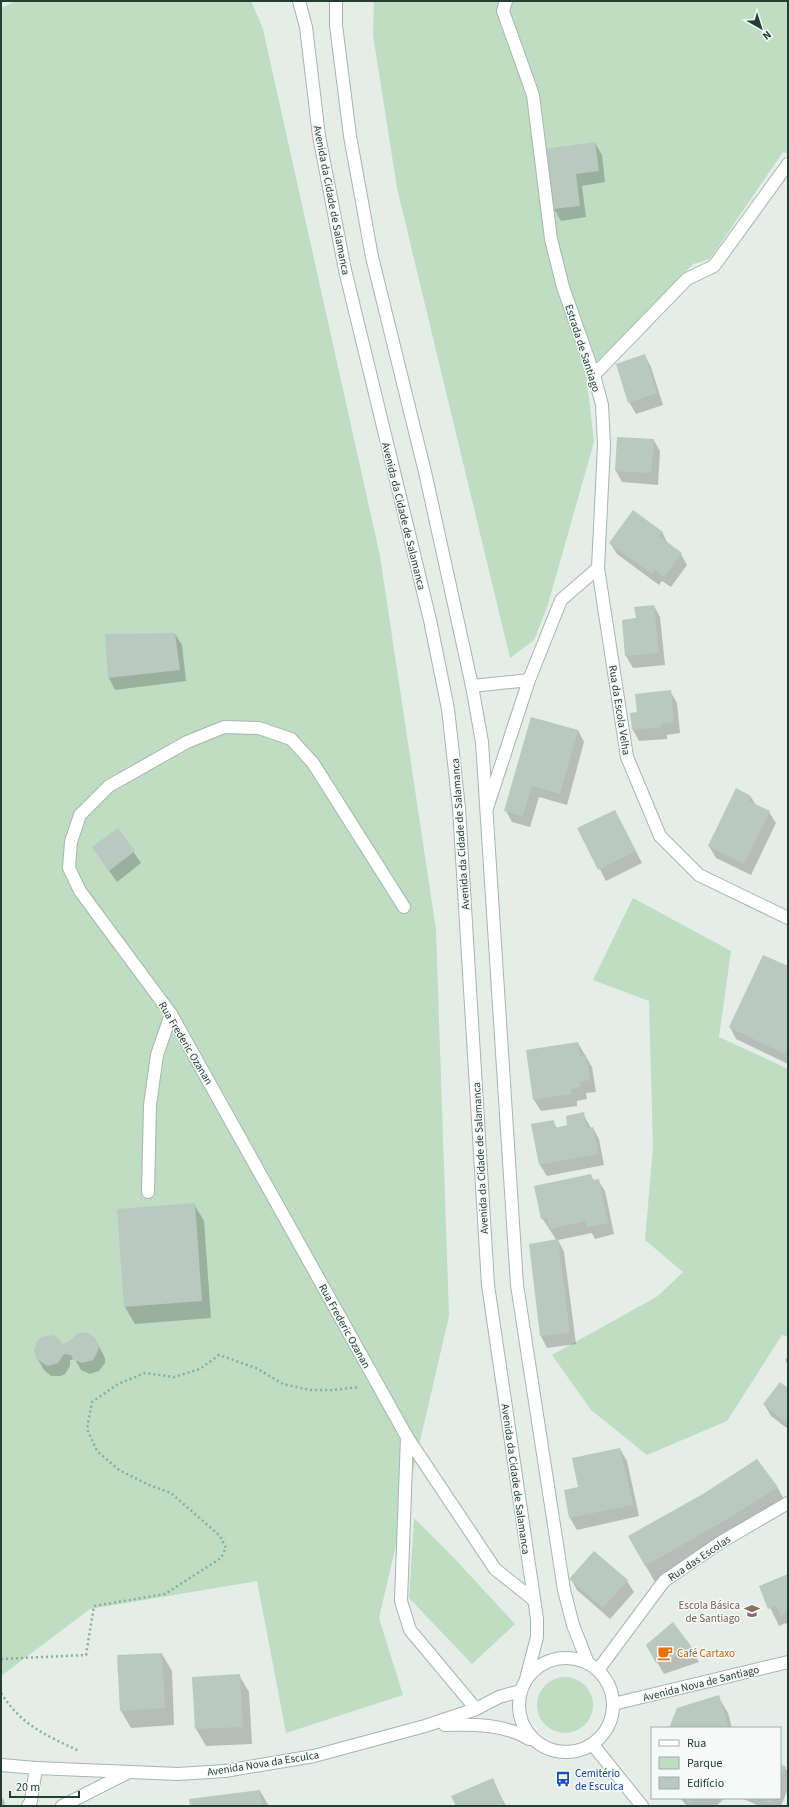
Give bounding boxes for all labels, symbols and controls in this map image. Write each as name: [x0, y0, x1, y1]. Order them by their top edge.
north arrow: [741, 8, 781, 48]
text: N: [759, 27, 775, 44]
street label: Avenida da Cidade de Salamanca: [310, 124, 353, 276]
street label: Estrada de Santiago: [561, 302, 604, 394]
street label: Avenida da Cidade de Salamanca: [378, 441, 429, 592]
street label: Rua da Escola Velha: [605, 664, 634, 756]
street label: Avenida da Cidade de Salamanca: [448, 758, 473, 910]
street label: Rua Frederic Ozanan: [155, 999, 216, 1088]
street label: Avenida da Cidade de Salamanca: [469, 1082, 492, 1234]
street label: Rua Frederic Ozanan: [315, 1281, 374, 1371]
street label: Avenida da Cidade de Salamanca: [498, 1403, 534, 1555]
street label: Rua das Escolas: [665, 1532, 734, 1585]
place label: Escola Básica de Santiago: [679, 1598, 740, 1626]
school or university icon: Escola Básica de Santiago: [743, 1602, 761, 1620]
cafe icon: Café Cartaxo: [656, 1644, 674, 1662]
place label: Café Cartaxo: [677, 1646, 735, 1661]
street label: Avenida Nova de Santiago: [641, 1662, 761, 1705]
legend: [651, 1727, 781, 1799]
text: Rua: [687, 1735, 706, 1752]
street label: Avenida Nova da Esculca: [206, 1747, 320, 1780]
text: Parque: [687, 1755, 723, 1772]
place label: Cemitério de Esculca: [575, 1766, 623, 1794]
bus stop icon: Cemitério de Esculca: [554, 1770, 572, 1788]
scale bar: [10, 1773, 79, 1799]
text: Edifício: [687, 1775, 724, 1792]
text: 20 m: [16, 1779, 40, 1796]

